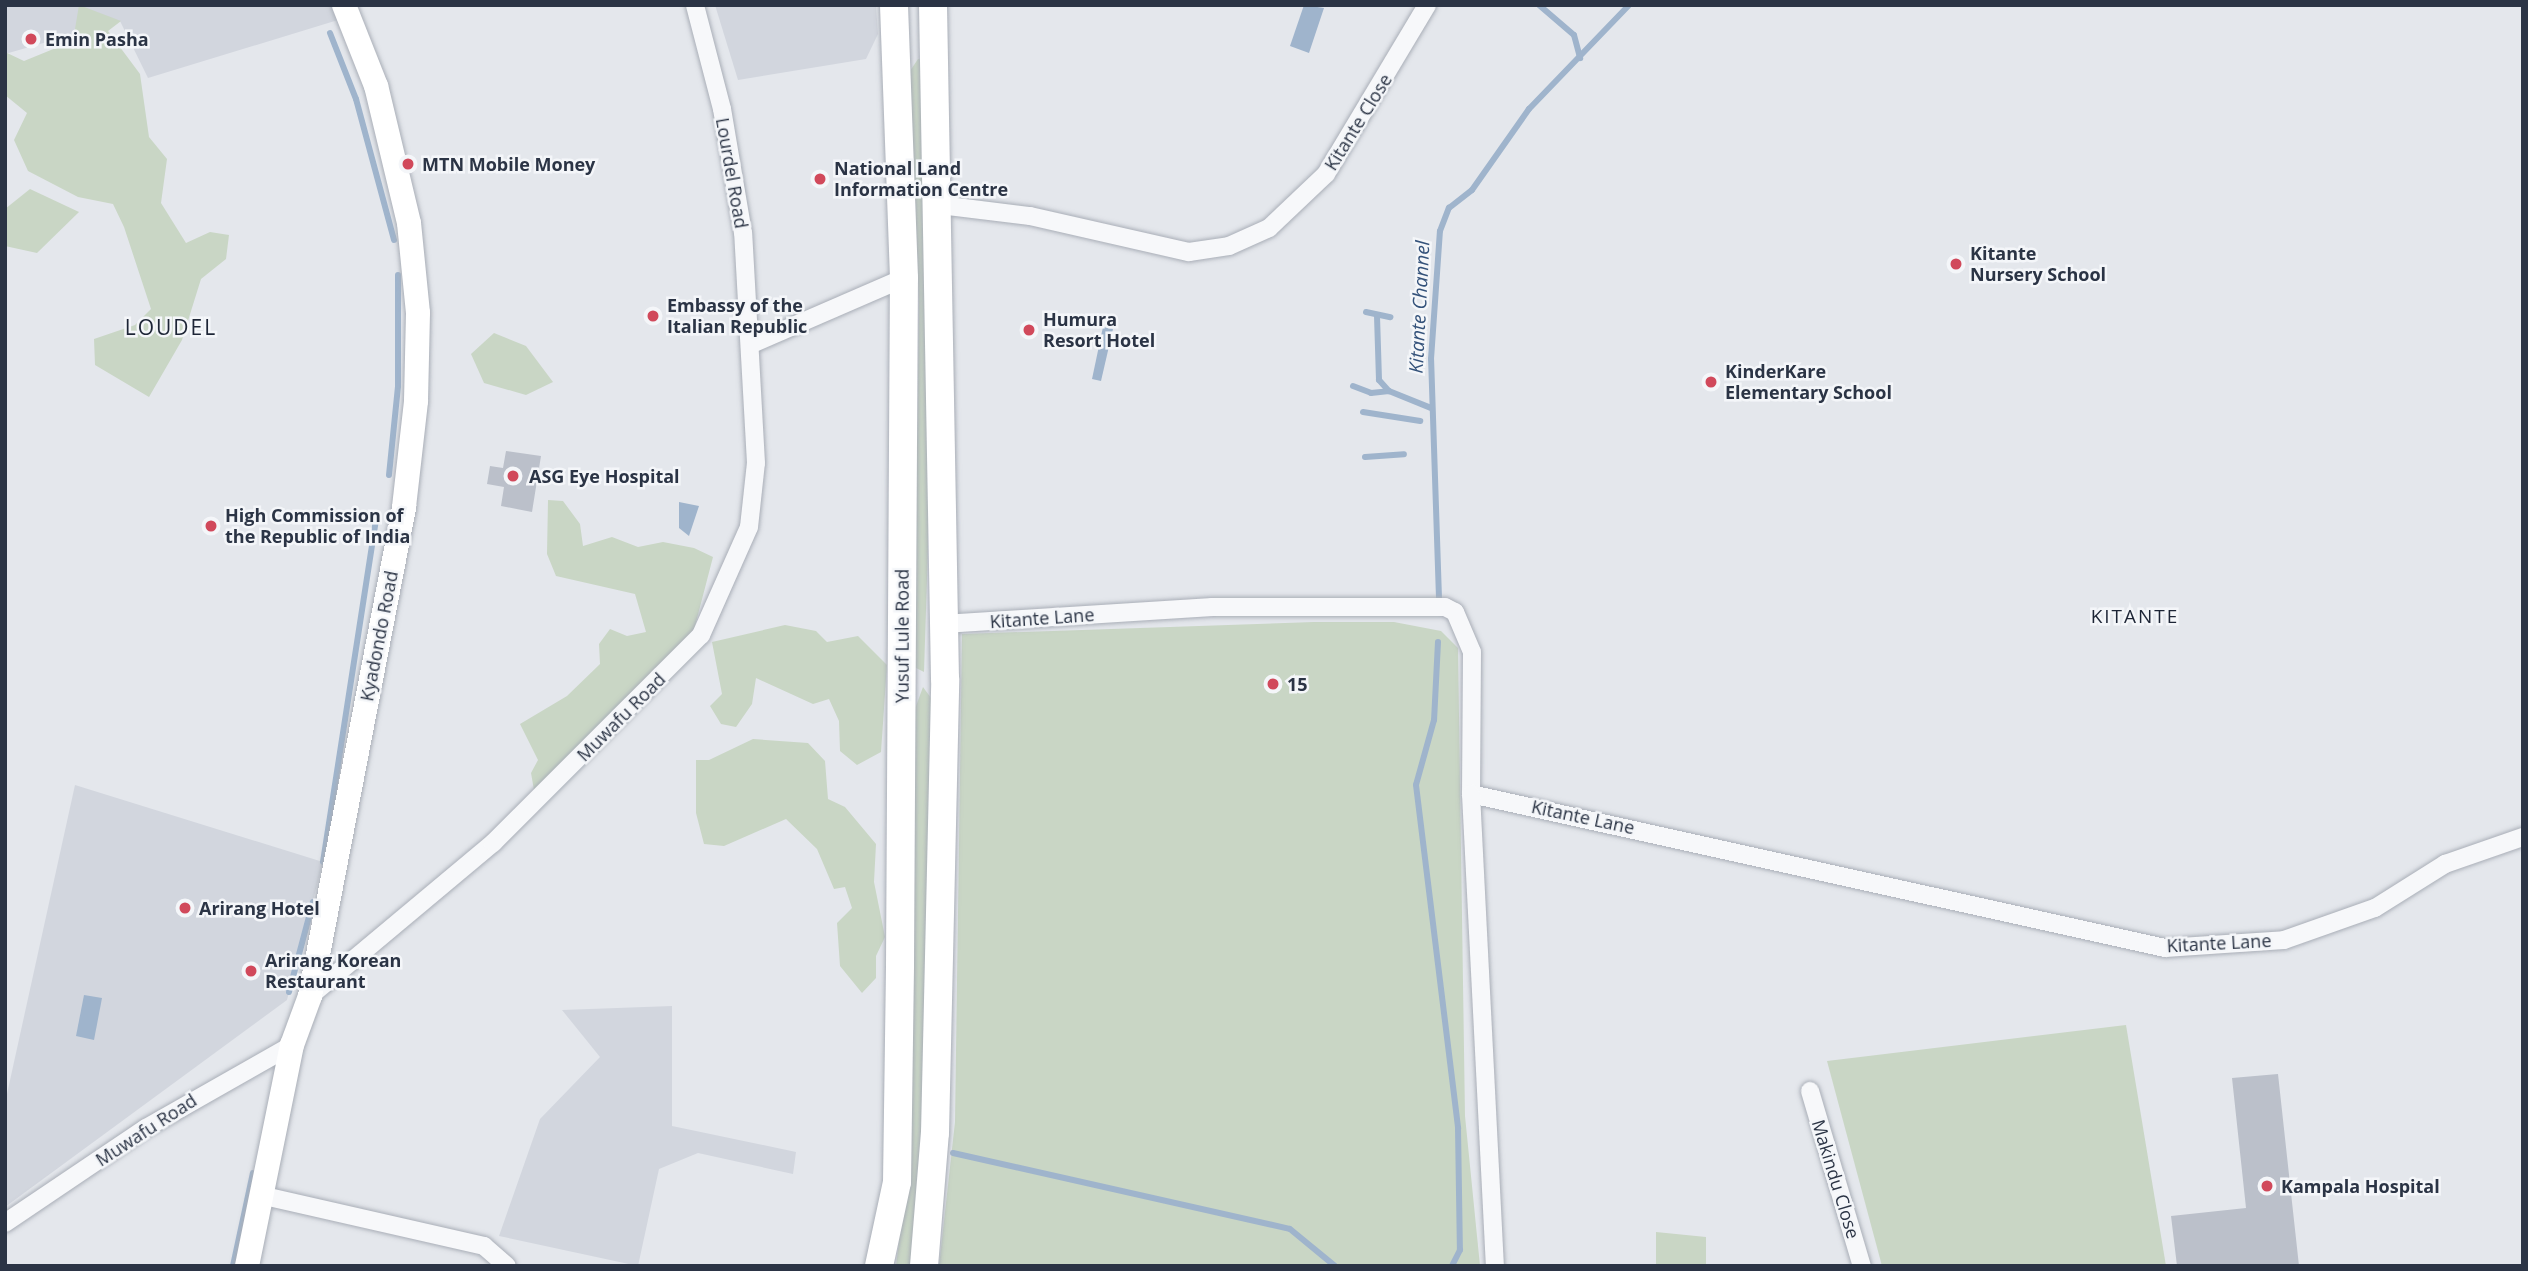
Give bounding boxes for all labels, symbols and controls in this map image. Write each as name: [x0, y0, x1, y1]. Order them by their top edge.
place label: Emin Pasha: [45, 28, 149, 50]
marker: Emin Pasha: [23, 31, 39, 47]
street label: Kitante Close: [1320, 70, 1396, 174]
street label: Lourdel Road: [712, 116, 752, 230]
place label: MTN Mobile Money: [422, 153, 595, 175]
marker: MTN Mobile Money: [400, 156, 416, 172]
place label: National Land Information Centre: [834, 158, 1008, 200]
marker: National Land Information Centre: [812, 171, 828, 187]
water label: Kitante Channel: [1405, 240, 1435, 374]
place label: Kitante Nursery School: [1970, 243, 2106, 286]
marker: Kitante Nursery School: [1948, 256, 1964, 272]
place label: Embassy of the Italian Republic: [667, 295, 807, 338]
marker: Embassy of the Italian Republic: [645, 308, 661, 324]
place label: Humura Resort Hotel: [1043, 309, 1155, 352]
district label: LOUDEL: [126, 314, 216, 340]
marker: Humura Resort Hotel: [1021, 322, 1037, 338]
place label: KinderKare Elementary School: [1725, 361, 1892, 404]
marker: KinderKare Elementary School: [1703, 374, 1719, 390]
place label: ASG Eye Hospital: [529, 465, 680, 487]
marker: ASG Eye Hospital: [503, 466, 523, 486]
place label: High Commission of the Republic of India: [225, 505, 410, 548]
marker: High Commission of the Republic of India: [203, 518, 219, 534]
street label: Kyadondo Road: [356, 569, 402, 703]
street label: Yusuf Lule Road: [891, 569, 913, 703]
street label: Kitante Lane: [989, 604, 1095, 632]
district label: KITANTE: [2092, 606, 2178, 628]
street label: Muwafu Road: [572, 668, 670, 766]
place label: 15: [1287, 673, 1308, 695]
marker: 15: [1265, 676, 1281, 692]
street label: Kitante Lane: [1530, 796, 1636, 838]
place label: Arirang Hotel: [199, 897, 320, 919]
marker: Arirang Hotel: [177, 900, 193, 916]
street label: Kitante Lane: [2166, 929, 2272, 957]
place label: Arirang Korean Restaurant: [265, 950, 401, 992]
marker: Arirang Korean Restaurant: [243, 963, 259, 979]
street label: Muwafu Road: [92, 1089, 200, 1171]
street label: Makindu Close: [1808, 1117, 1864, 1241]
place label: Kampala Hospital: [2281, 1175, 2440, 1197]
marker: Kampala Hospital: [2259, 1178, 2275, 1194]

